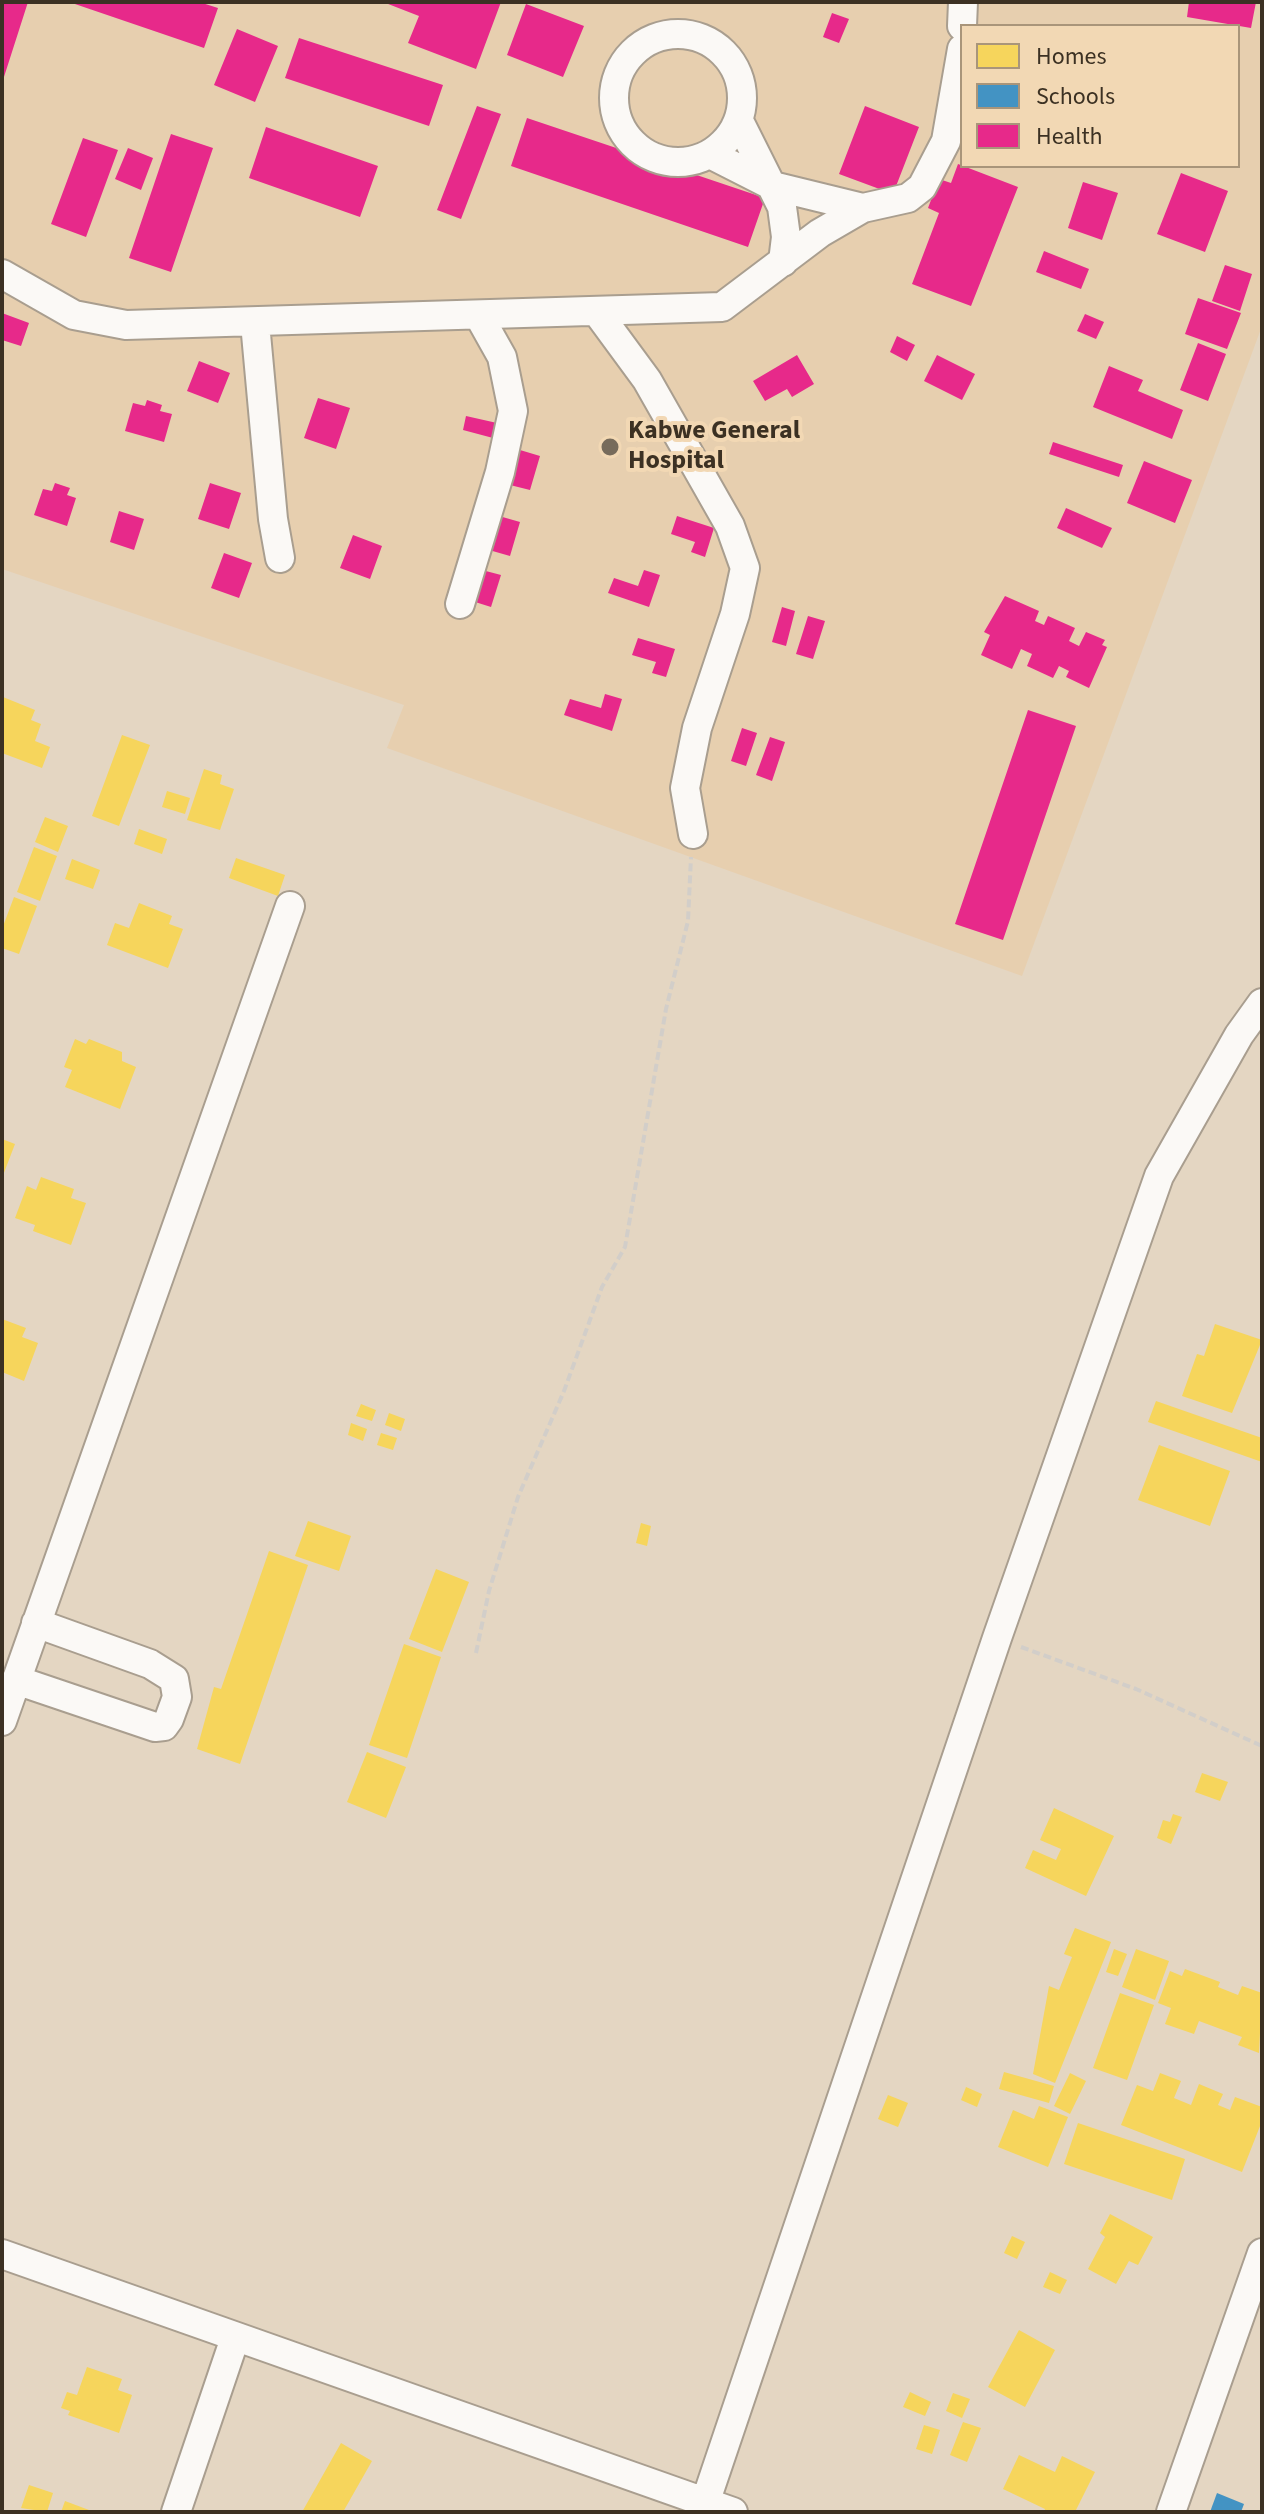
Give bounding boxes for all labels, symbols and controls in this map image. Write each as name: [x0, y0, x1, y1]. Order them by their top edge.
legend: [960, 24, 1240, 168]
text: Homes: [1036, 39, 1107, 74]
text: Schools: [1036, 79, 1115, 114]
text: Health: [1036, 119, 1103, 154]
place label: Kabwe General Hospital: [628, 416, 800, 478]
marker: Kabwe General Hospital: [599, 436, 621, 458]

